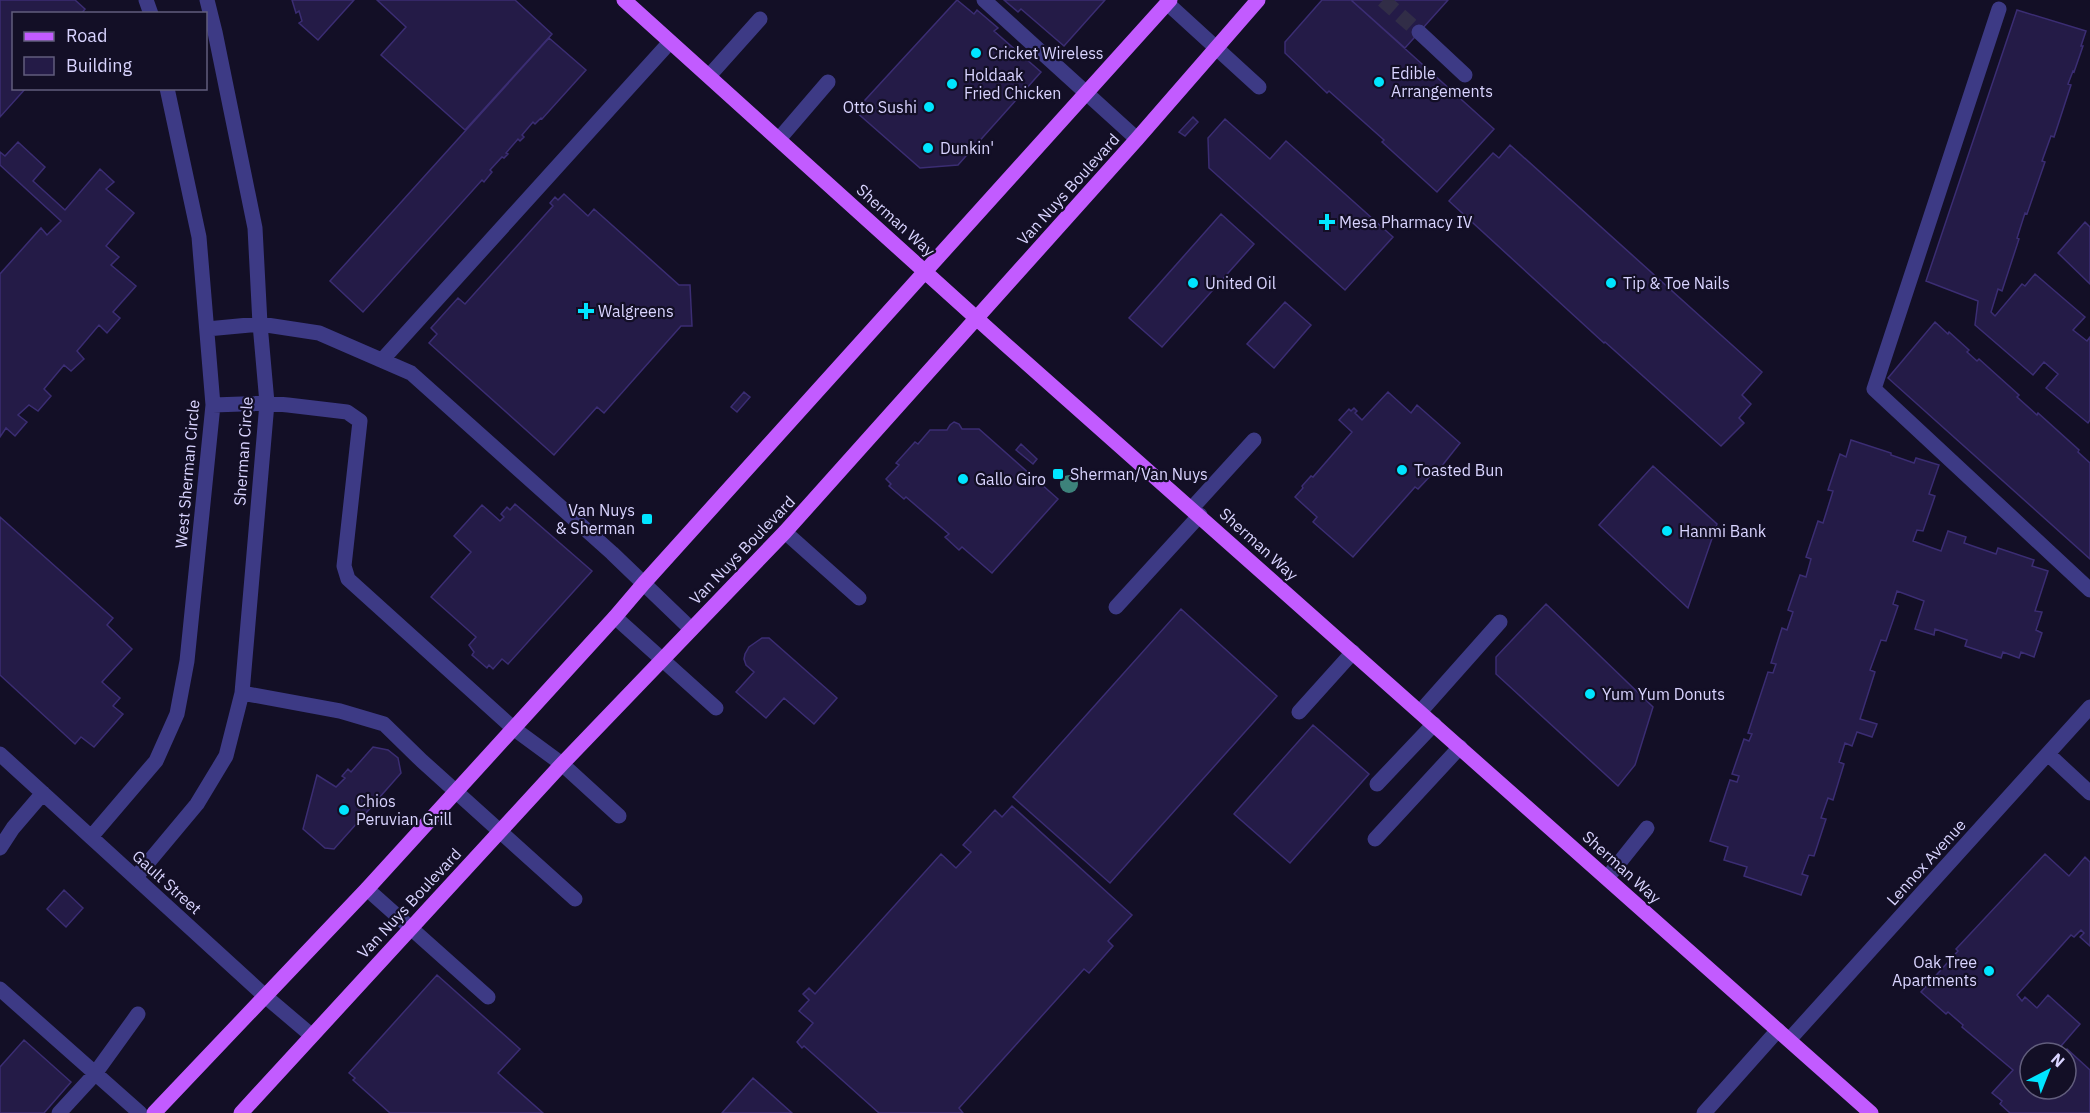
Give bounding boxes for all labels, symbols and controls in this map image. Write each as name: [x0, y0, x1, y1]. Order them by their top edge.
legend: [12, 12, 207, 90]
text: Road: [66, 24, 107, 47]
place label: Cricket Wireless: [988, 43, 1104, 63]
marker: Cricket Wireless: [969, 46, 983, 60]
text: Building: [66, 54, 133, 77]
place label: Edible Arrangements: [1391, 63, 1493, 101]
place label: Holdaak Fried Chicken: [964, 65, 1061, 103]
marker: Edible Arrangements: [1372, 75, 1386, 89]
marker: Holdaak Fried Chicken: [945, 77, 959, 91]
place label: Otto Sushi: [843, 97, 917, 117]
marker: Otto Sushi: [922, 100, 936, 114]
street label: Van Nuys Boulevard: [1013, 129, 1123, 249]
place label: Dunkin': [940, 138, 994, 158]
marker: Dunkin': [921, 141, 935, 155]
street label: Sherman Way: [853, 179, 939, 261]
place label: Mesa Pharmacy IV: [1339, 212, 1473, 232]
marker: Mesa Pharmacy IV: [1320, 215, 1334, 229]
place label: United Oil: [1205, 273, 1276, 293]
place label: Tip & Toe Nails: [1623, 273, 1730, 293]
marker: United Oil: [1186, 276, 1200, 290]
marker: Tip & Toe Nails: [1604, 276, 1618, 290]
place label: Walgreens: [598, 301, 674, 321]
marker: Walgreens: [579, 304, 593, 318]
street label: Sherman Circle: [229, 396, 257, 506]
street label: West Sherman Circle: [171, 399, 203, 549]
place label: Toasted Bun: [1414, 460, 1503, 480]
marker: Toasted Bun: [1395, 463, 1409, 477]
place label: Sherman/Van Nuys: [1070, 464, 1208, 484]
marker: Sherman/Van Nuys: [1051, 467, 1065, 481]
place label: Gallo Giro: [975, 469, 1046, 489]
marker: Gallo Giro: [956, 472, 970, 486]
street label: Van Nuys Boulevard: [685, 491, 799, 609]
place label: Van Nuys & Sherman: [555, 500, 635, 538]
street label: Sherman Way: [1216, 503, 1302, 585]
marker: Van Nuys & Sherman: [640, 512, 654, 526]
place label: Hanmi Bank: [1679, 521, 1767, 541]
marker: Hanmi Bank: [1660, 524, 1674, 538]
place label: Yum Yum Donuts: [1602, 684, 1725, 704]
marker: Yum Yum Donuts: [1583, 687, 1597, 701]
place label: Chios Peruvian Grill: [356, 791, 452, 829]
marker: Chios Peruvian Grill: [337, 803, 351, 817]
street label: Lennox Avenue: [1882, 815, 1970, 909]
street label: Sherman Way: [1579, 826, 1665, 908]
street label: Van Nuys Boulevard: [353, 844, 465, 962]
street label: Gault Street: [128, 846, 206, 918]
place label: Oak Tree Apartments: [1892, 952, 1977, 990]
marker: Oak Tree Apartments: [1982, 964, 1996, 978]
north arrow: [2018, 1041, 2078, 1101]
text: N: [2047, 1049, 2069, 1071]

